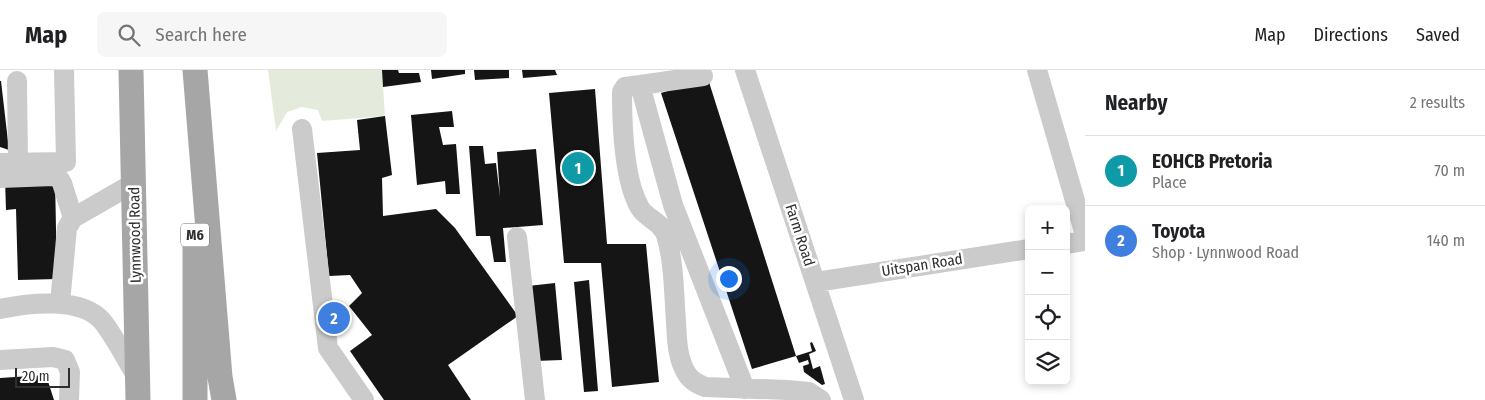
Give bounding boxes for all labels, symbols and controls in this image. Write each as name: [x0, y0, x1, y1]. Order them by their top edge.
search box: [97, 12, 447, 57]
text: Map: [25, 21, 67, 49]
icon: search: [115, 21, 143, 49]
text: Search here: [155, 23, 247, 46]
text: Map: [1254, 24, 1286, 46]
text: Directions: [1314, 24, 1388, 46]
text: Saved: [1416, 24, 1460, 46]
text: Nearby: [1105, 90, 1167, 116]
text: 2 results: [1410, 93, 1465, 112]
pin: 1: [562, 149, 594, 187]
text: EOHCB Pretoria: [1152, 150, 1273, 173]
text: 1: [1118, 161, 1124, 180]
text: 70 m: [1434, 161, 1465, 180]
text: Place: [1152, 173, 1187, 192]
street label: Lynnwood Road: [125, 187, 145, 283]
street label: Farm Road: [781, 202, 819, 268]
map controls: [1025, 205, 1070, 385]
button: +: [1025, 205, 1070, 250]
text: Toyota: [1152, 220, 1205, 243]
road number: M6: [181, 224, 209, 246]
text: 2: [1117, 231, 1125, 250]
text: 140 m: [1427, 231, 1465, 250]
text: Shop · Lynnwood Road: [1152, 243, 1299, 262]
street label: Uitspan Road: [880, 250, 964, 280]
button: −: [1025, 250, 1070, 295]
your location: [716, 266, 742, 292]
button: locate: [1025, 295, 1070, 340]
pin: 2: [318, 299, 350, 337]
button: layers: [1025, 340, 1070, 385]
scale bar: [15, 365, 70, 388]
text: 20 m: [22, 368, 50, 385]

